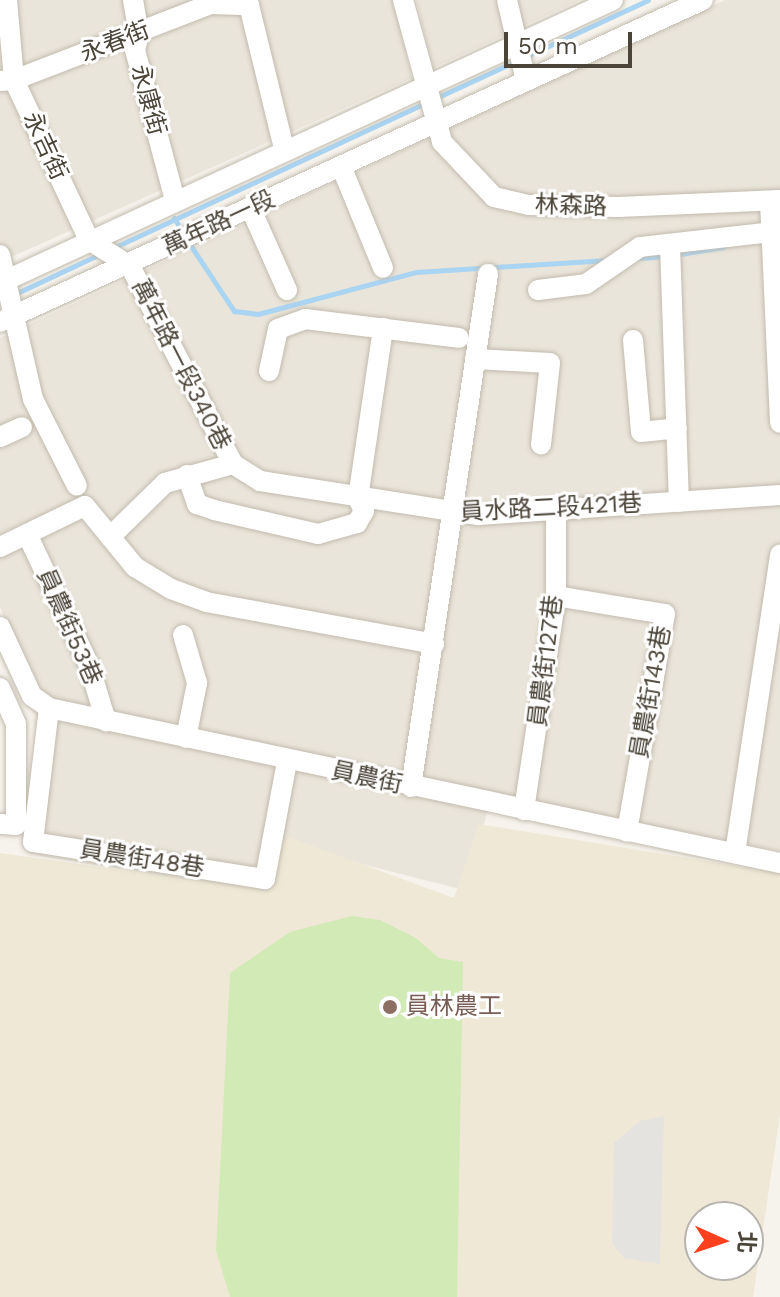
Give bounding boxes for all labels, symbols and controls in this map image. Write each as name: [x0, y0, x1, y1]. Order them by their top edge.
street label: 永春街: [76, 16, 154, 68]
scale bar: [508, 16, 636, 66]
text: 50 m: [518, 32, 578, 60]
street label: 永康街: [125, 61, 171, 139]
street label: 永吉街: [17, 107, 73, 185]
street label: 萬年路一段: [159, 185, 279, 261]
street label: 林森路: [535, 190, 607, 222]
street label: 萬年路一段340巷: [126, 275, 236, 455]
street label: 員水路二段421巷: [459, 489, 643, 527]
street label: 員農街53巷: [31, 565, 107, 689]
street label: 員農街127巷: [524, 594, 568, 728]
street label: 員農街143巷: [625, 624, 677, 760]
street label: 員農街: [329, 756, 405, 800]
street label: 員農街48巷: [78, 835, 206, 883]
place label: 員林農工: [406, 993, 502, 1021]
marker: 員林農工: [381, 998, 399, 1016]
north arrow: [684, 1201, 764, 1281]
text: 北: [733, 1231, 760, 1254]

